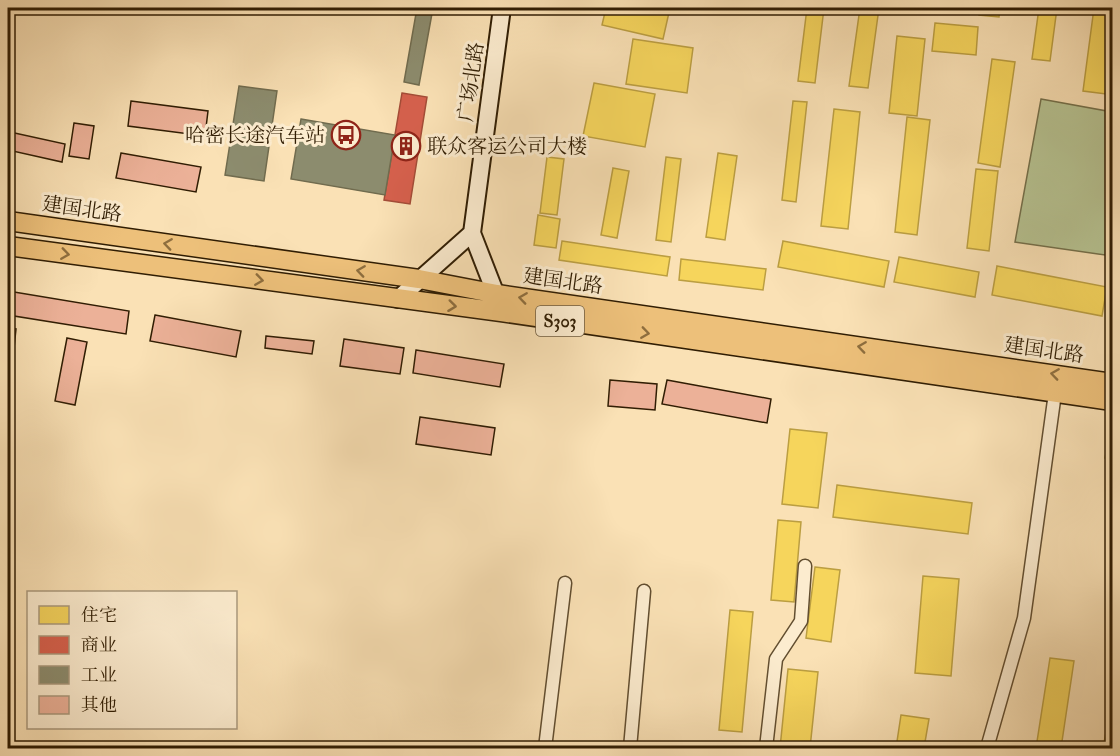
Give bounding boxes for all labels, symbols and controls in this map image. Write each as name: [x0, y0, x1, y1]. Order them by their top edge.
street label: 广场北路: [453, 41, 489, 123]
bus stop icon: 哈密长途汽车站: [330, 119, 362, 151]
place label: 哈密长途汽车站: [185, 123, 325, 148]
building icon: 联众客运公司大楼: [390, 130, 422, 162]
place label: 联众客运公司大楼: [427, 134, 587, 159]
street label: 建国北路: [41, 191, 123, 227]
one-way arrow: [163, 238, 172, 250]
one-way arrow: [61, 247, 70, 260]
street label: 建国北路: [522, 263, 604, 299]
one-way arrow: [356, 265, 366, 277]
one-way arrow: [254, 274, 263, 286]
one-way arrow: [518, 293, 528, 305]
one-way arrow: [447, 299, 457, 312]
road number: S303: [536, 306, 584, 336]
one-way arrow: [640, 327, 650, 339]
street label: 建国北路: [1003, 332, 1085, 368]
one-way arrow: [857, 341, 866, 353]
one-way arrow: [1050, 369, 1059, 381]
legend: [27, 591, 237, 729]
text: 住宅: [81, 604, 117, 627]
text: 商业: [81, 634, 117, 657]
text: 工业: [81, 664, 117, 687]
text: 其他: [81, 694, 117, 717]

